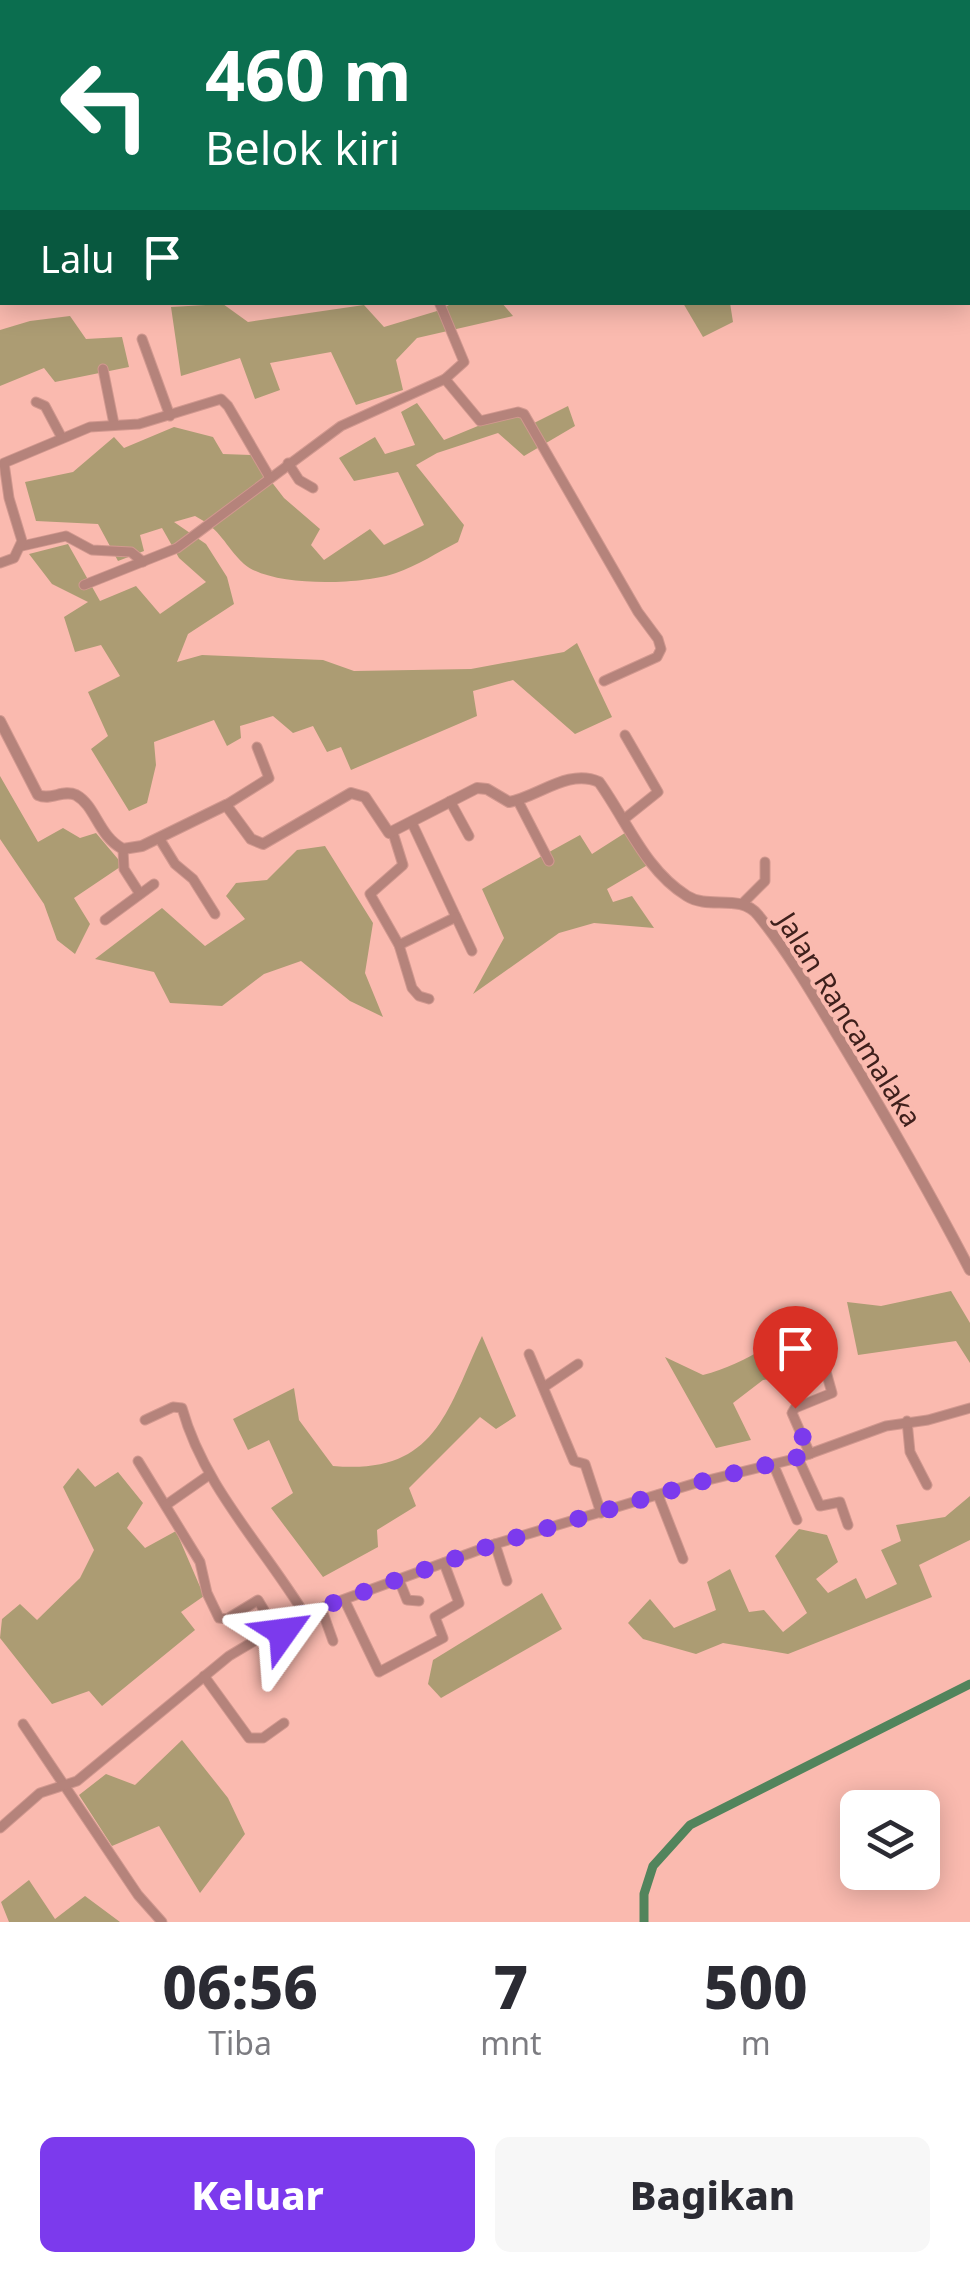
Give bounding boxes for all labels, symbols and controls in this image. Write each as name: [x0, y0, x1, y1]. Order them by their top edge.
text: 460 m: [205, 26, 412, 122]
icon: left: [40, 40, 170, 170]
text: Belok kiri: [205, 117, 400, 178]
icon: arrive: [135, 230, 190, 285]
text: Lalu: [40, 232, 115, 284]
street label: Jalan Rancamalaka: [767, 902, 931, 1133]
pin: [753, 1306, 838, 1409]
icon: arrive: [768, 1321, 823, 1376]
position arrow: [231, 1580, 335, 1684]
map controls: [840, 1790, 940, 1890]
button: layers: [840, 1790, 940, 1890]
text: 06:56: [162, 1945, 318, 2027]
text: 7: [494, 1945, 528, 2027]
text: 500: [704, 1945, 808, 2027]
text: Tiba: [208, 2021, 272, 2064]
text: mnt: [480, 2021, 542, 2064]
text: m: [741, 2021, 771, 2064]
button: Keluar: [40, 2137, 475, 2252]
button: Bagikan: [495, 2137, 930, 2252]

